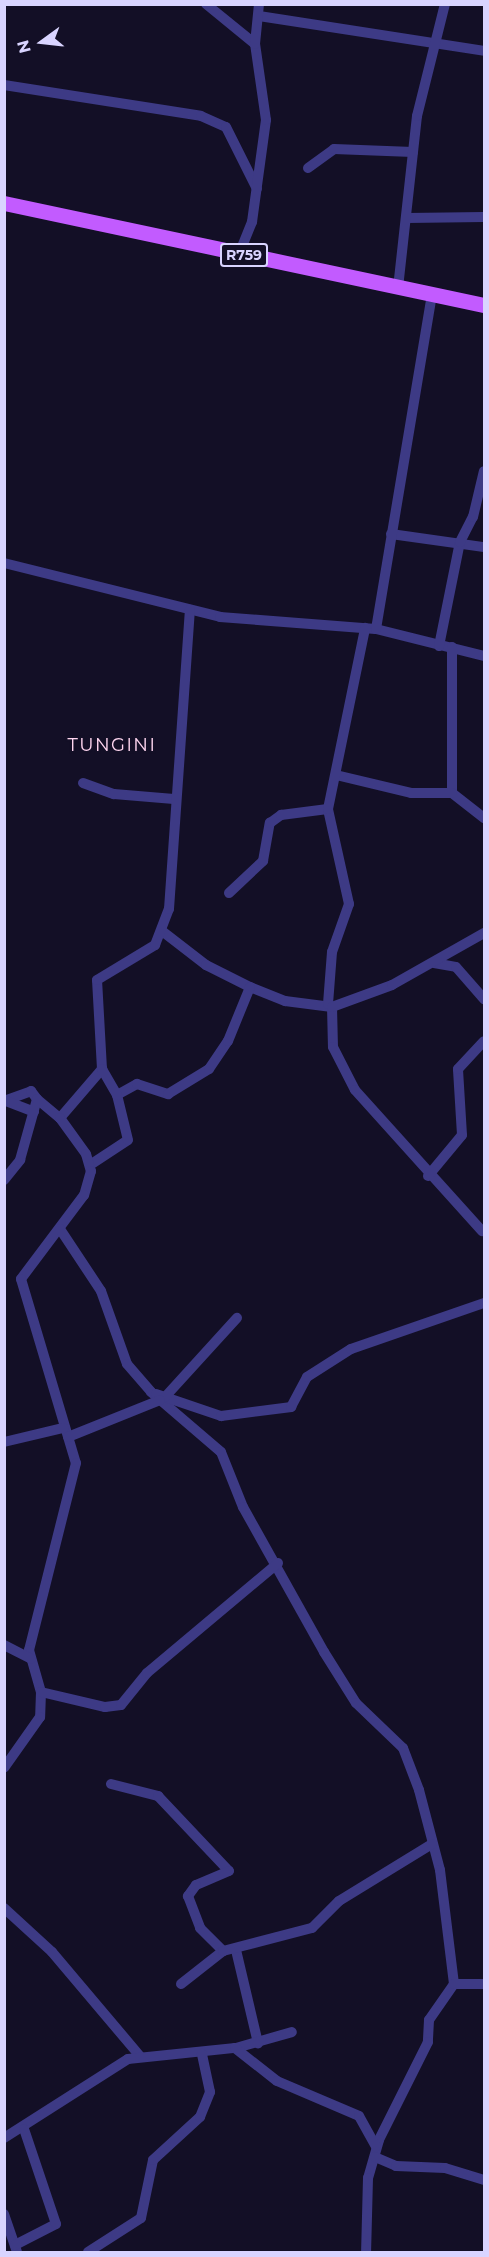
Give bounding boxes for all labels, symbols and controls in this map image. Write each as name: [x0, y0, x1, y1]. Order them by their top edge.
north arrow: [12, 12, 72, 72]
text: N: [13, 38, 35, 55]
road number: R759: [220, 244, 268, 266]
district label: TUNGINI: [68, 734, 156, 756]

